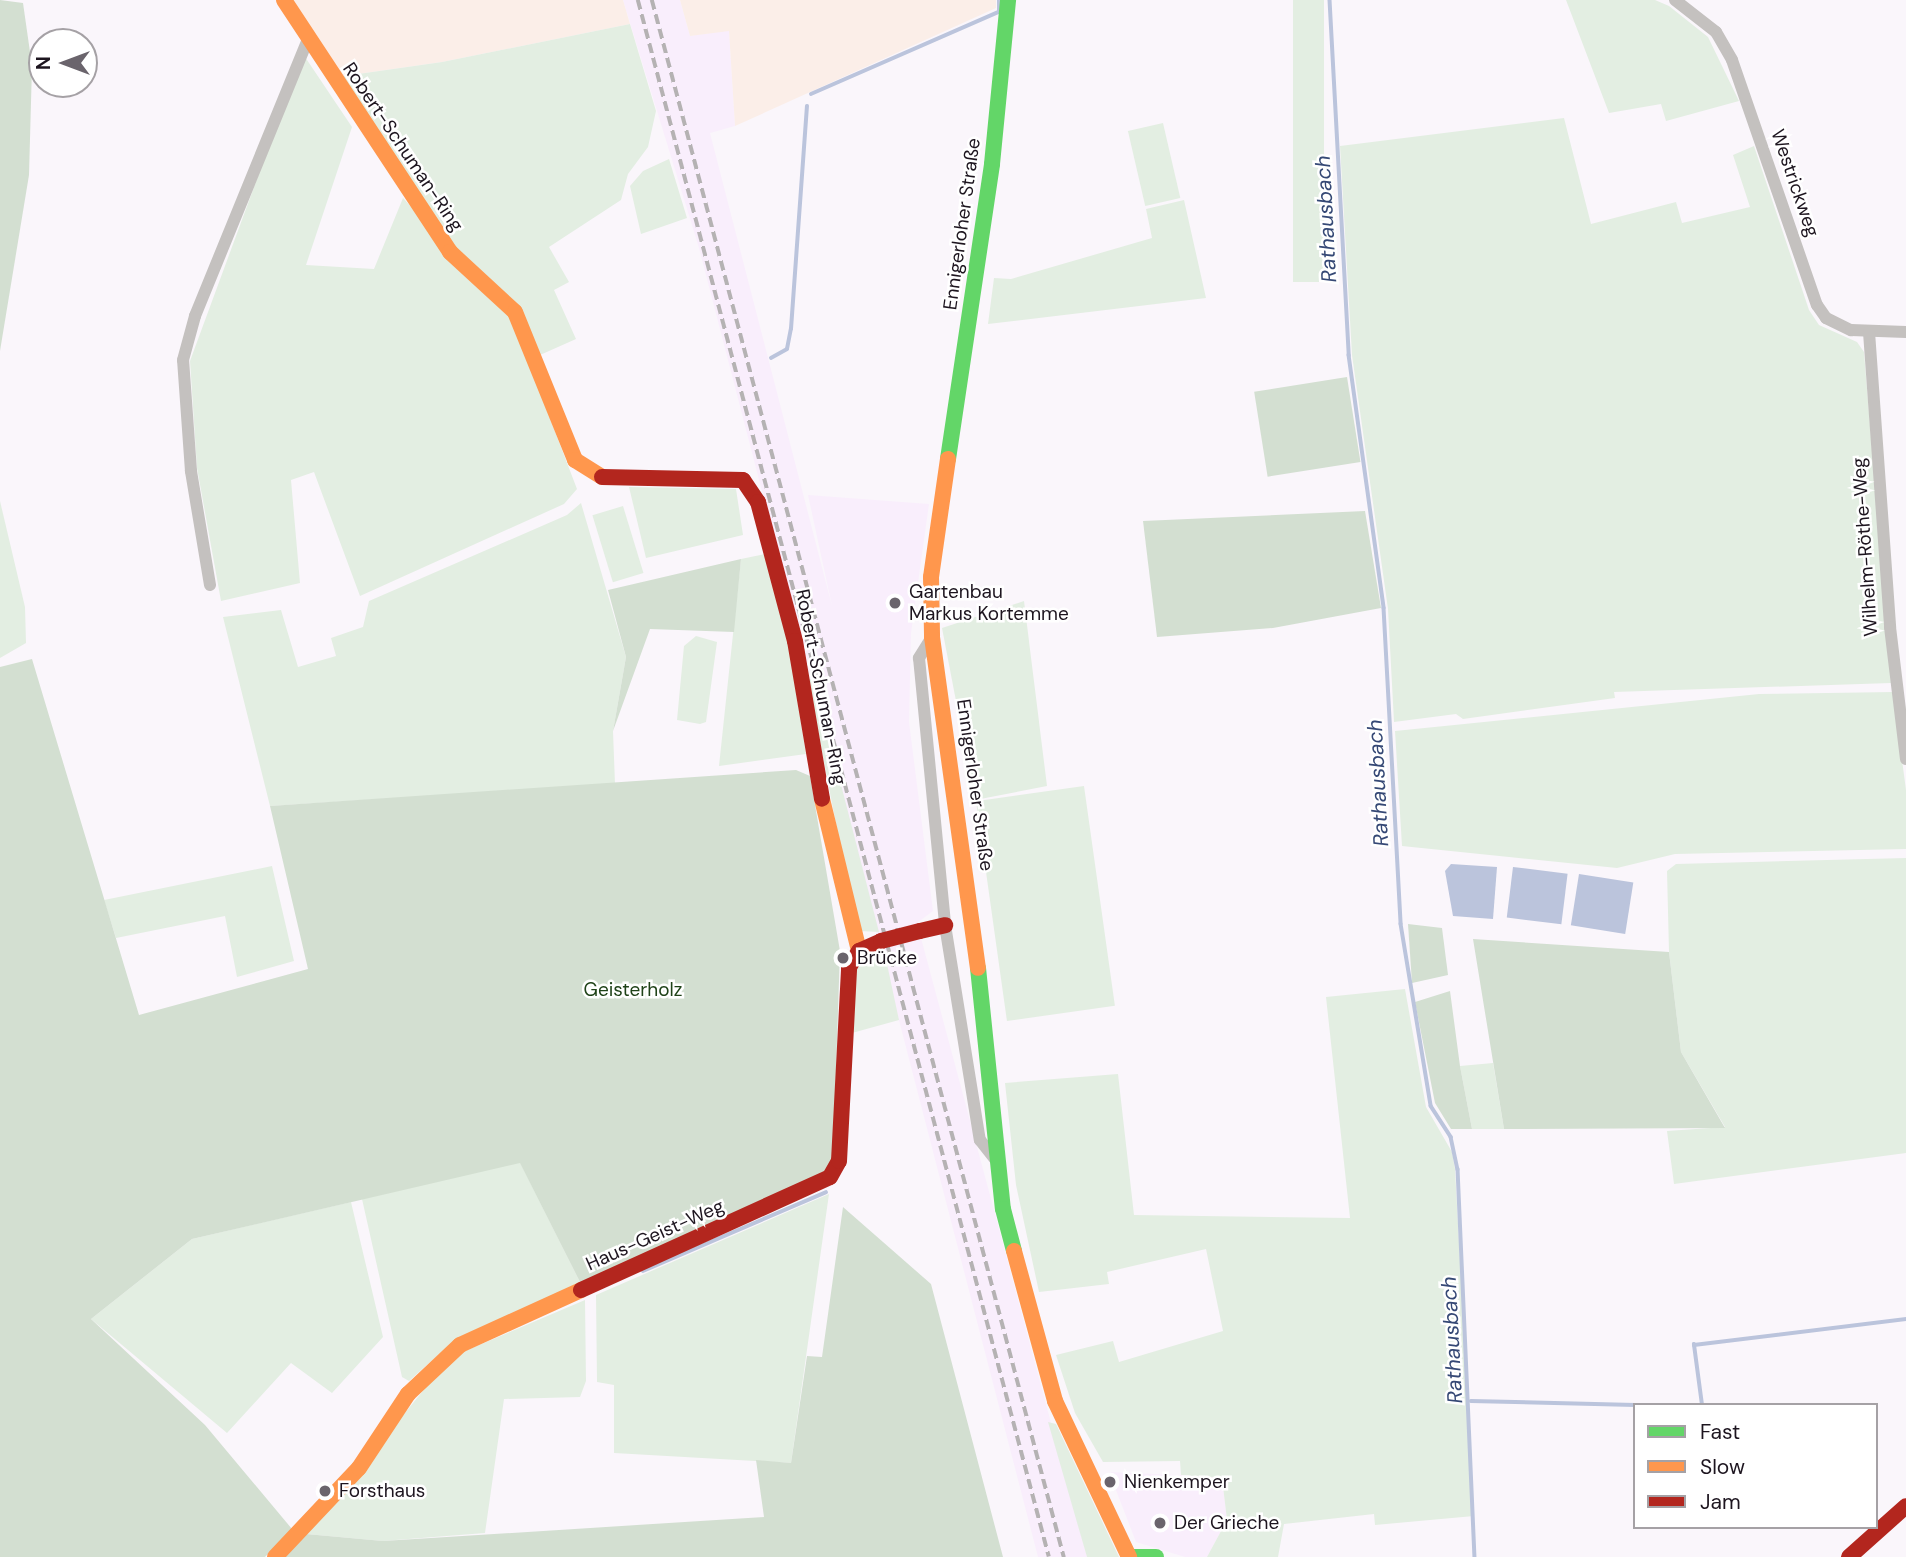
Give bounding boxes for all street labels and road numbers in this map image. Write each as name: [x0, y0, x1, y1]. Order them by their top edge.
street label: Robert-Schuman-Ring: [338, 58, 468, 236]
street label: Westrickweg: [1766, 126, 1824, 240]
street label: Ennigerloher Straße: [939, 137, 985, 311]
street label: Wilhelm-Röthe-Weg: [1847, 457, 1883, 637]
street label: Robert-Schuman-Ring: [791, 587, 851, 787]
street label: Ennigerloher Straße: [952, 698, 998, 872]
street label: Haus-Geist-Weg: [582, 1194, 728, 1276]

